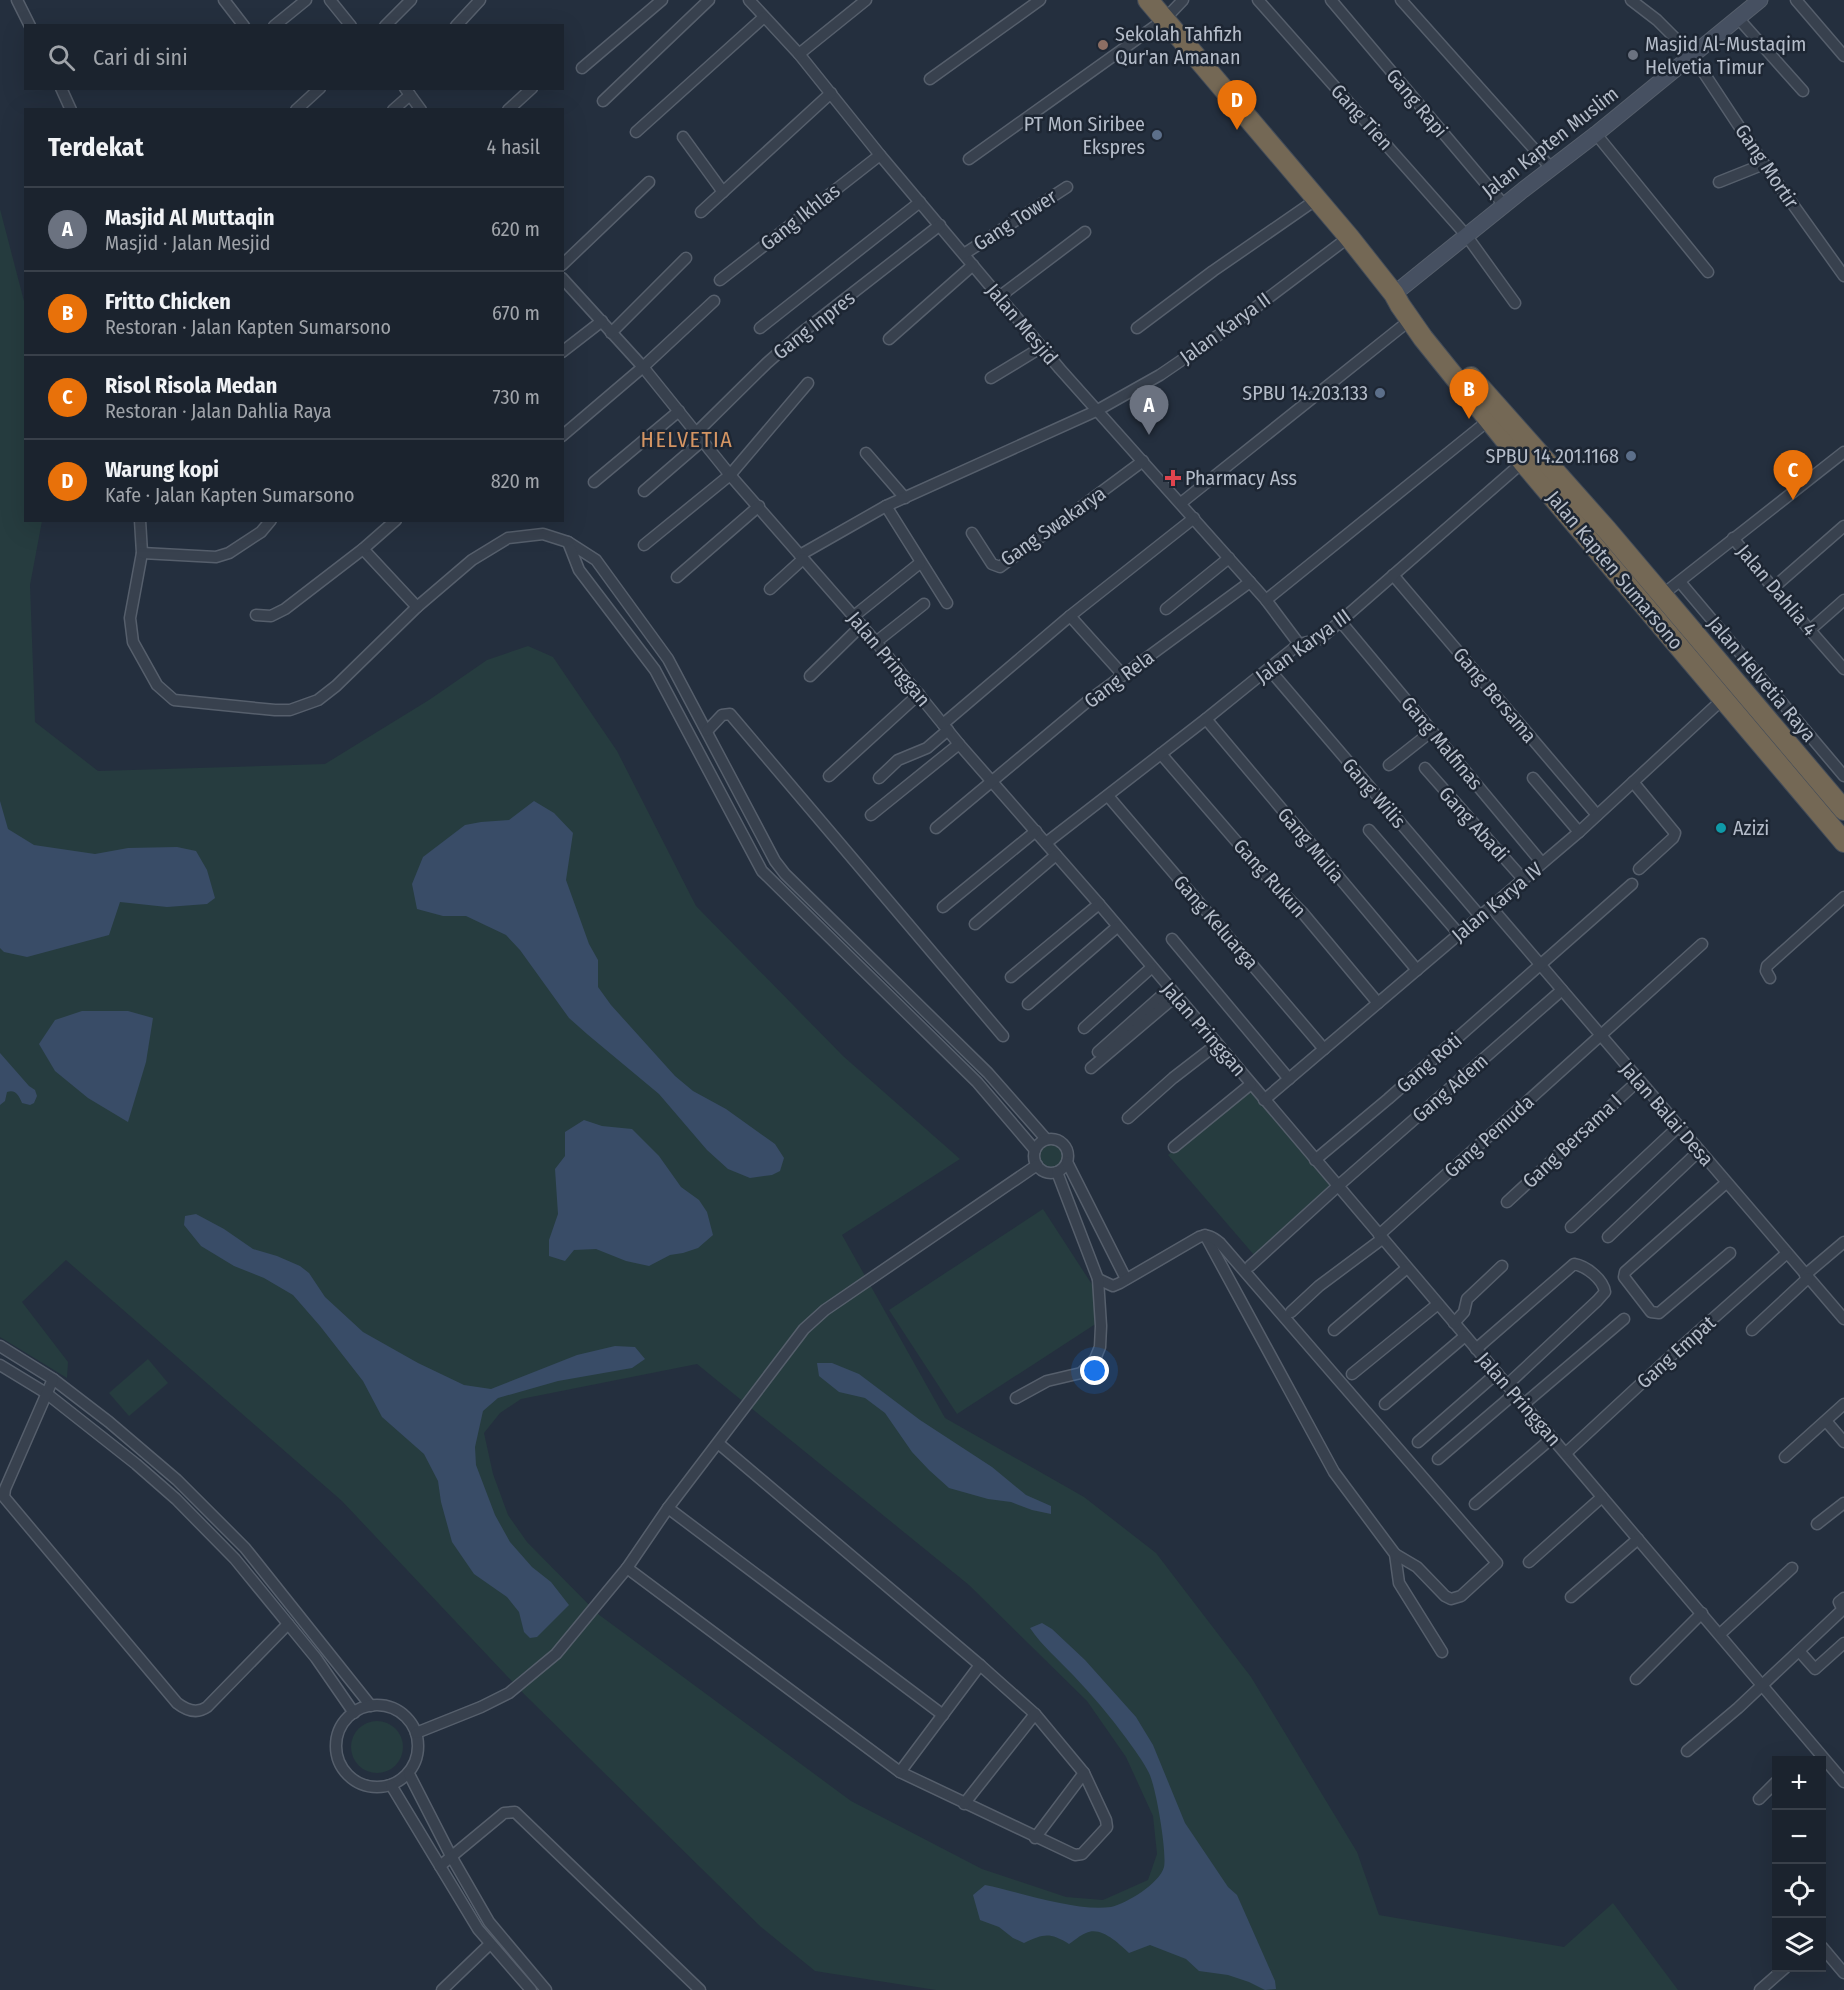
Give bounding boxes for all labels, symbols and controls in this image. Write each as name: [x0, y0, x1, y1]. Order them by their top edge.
place label: Sekolah Tahfizh Qur'an Amanan: [1115, 22, 1242, 69]
search box: [24, 24, 564, 90]
place label: Masjid Al-Mustaqim Helvetia Timur: [1645, 32, 1806, 79]
marker: Sekolah Tahfizh Qur'an Amanan: [1096, 38, 1110, 52]
icon: search: [45, 41, 78, 74]
text: Cari di sini: [93, 44, 188, 71]
marker: Masjid Al-Mustaqim Helvetia Timur: [1626, 48, 1640, 62]
street label: Gang Rapi: [1381, 64, 1453, 142]
street label: Gang Tien: [1326, 79, 1398, 155]
pin: D: [1218, 80, 1256, 130]
street label: Jalan Kapten Muslim: [1477, 81, 1623, 203]
place label: PT Mon Siribee Ekspres: [1024, 112, 1145, 159]
street label: Gang Mortir: [1730, 119, 1804, 213]
marker: PT Mon Siribee Ekspres: [1150, 128, 1164, 142]
text: Terdekat: [48, 132, 144, 163]
text: 4 hasil: [487, 135, 540, 159]
street label: Gang Ikhlas: [755, 178, 845, 256]
street label: Gang Tower: [969, 184, 1061, 256]
text: Masjid Al Muttaqin: [105, 204, 274, 231]
text: A: [62, 217, 73, 241]
text: 620 m: [491, 217, 540, 241]
text: Masjid · Jalan Mesjid: [105, 231, 271, 255]
street label: Jalan Mesjid: [981, 278, 1063, 370]
street label: Gang Inpres: [768, 286, 860, 364]
street label: Jalan Karya II: [1175, 287, 1275, 369]
text: Fritto Chicken: [105, 288, 231, 315]
text: B: [62, 301, 73, 325]
text: 670 m: [492, 301, 540, 325]
text: Restoran · Jalan Kapten Sumarsono: [105, 315, 391, 339]
pin: B: [1450, 370, 1488, 419]
text: Risol Risola Medan: [105, 372, 277, 399]
place label: SPBU 14.203.133: [1242, 381, 1368, 405]
text: C: [62, 385, 73, 409]
text: 730 m: [493, 385, 540, 409]
pin: A: [1130, 386, 1168, 435]
marker: SPBU 14.203.133: [1373, 386, 1387, 400]
text: Restoran · Jalan Dahlia Raya: [105, 399, 332, 423]
district label: HELVETIA: [641, 426, 733, 453]
place label: SPBU 14.201.1168: [1485, 444, 1619, 468]
marker: SPBU 14.201.1168: [1624, 449, 1638, 463]
pin: C: [1774, 450, 1812, 500]
text: Warung kopi: [105, 456, 219, 483]
place label: Pharmacy Ass: [1185, 466, 1297, 490]
text: D: [62, 469, 73, 493]
text: 820 m: [491, 469, 540, 493]
marker: Pharmacy Ass: [1166, 471, 1180, 485]
street label: Gang Swakarya: [996, 481, 1110, 571]
text: Kafe · Jalan Kapten Sumarsono: [105, 483, 355, 507]
street label: Jalan Kapten Sumarsono: [1542, 486, 1688, 654]
street label: Jalan Dahlia 4: [1732, 540, 1822, 641]
street label: Jalan Karya III: [1251, 604, 1355, 688]
street label: Jalan Pringgan: [842, 607, 936, 711]
street label: Jalan Helvetia Raya: [1703, 612, 1821, 746]
street label: Gang Bersama: [1448, 643, 1542, 747]
street label: Gang Rela: [1079, 645, 1159, 713]
street label: Gang Malfinas: [1396, 692, 1488, 794]
street label: Gang Wilis: [1337, 753, 1411, 833]
street label: Gang Abadi: [1434, 782, 1514, 866]
street label: Gang Mulia: [1273, 803, 1349, 887]
place label: Azizi: [1733, 816, 1769, 840]
marker: Azizi: [1714, 821, 1728, 835]
street label: Gang Rukun: [1228, 834, 1312, 922]
street label: Jalan Karya IV: [1447, 857, 1548, 947]
street label: Gang Keluarga: [1169, 870, 1263, 974]
street label: Jalan Pringgan: [1157, 977, 1251, 1081]
street label: Gang Roti: [1391, 1028, 1467, 1098]
street label: Gang Adem: [1407, 1049, 1493, 1127]
street label: Jalan Balai Desa: [1615, 1057, 1719, 1171]
street label: Gang Bersama I: [1517, 1089, 1627, 1193]
street label: Gang Pemuda: [1439, 1090, 1539, 1182]
street label: Gang Empat: [1632, 1310, 1721, 1393]
street label: Jalan Pringgan: [1472, 1347, 1566, 1451]
your location: [1080, 1356, 1109, 1385]
map controls: [1772, 1756, 1826, 1972]
button: +: [1772, 1756, 1826, 1810]
button: −: [1772, 1810, 1826, 1864]
button: locate: [1772, 1864, 1826, 1918]
button: layers: [1772, 1918, 1826, 1972]

